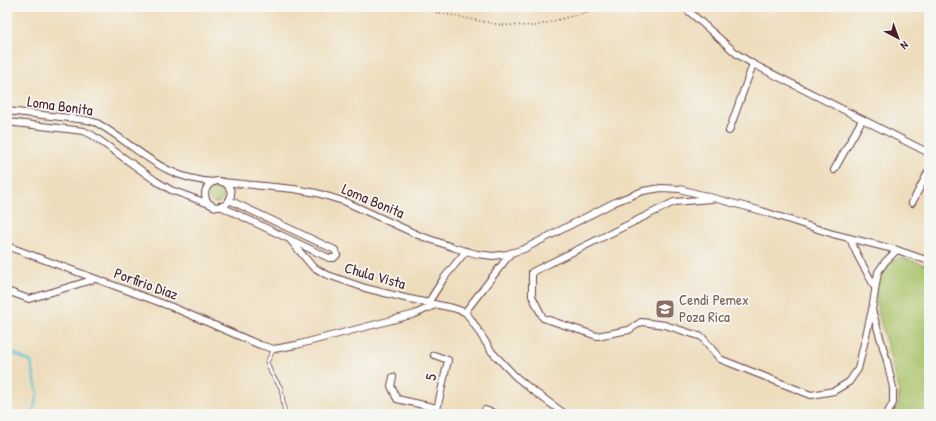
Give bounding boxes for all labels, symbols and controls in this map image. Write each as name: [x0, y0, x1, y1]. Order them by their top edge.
north arrow: [878, 18, 918, 58]
text: N: [898, 38, 911, 53]
street label: Loma Bonita: [26, 91, 94, 121]
street label: Loma Bonita: [339, 178, 408, 223]
street label: Chula Vista: [342, 257, 408, 294]
street label: Porfirio Diaz: [111, 262, 182, 305]
place label: Cendi Pemex Poza Rica: [679, 289, 749, 327]
school or university icon: Cendi Pemex Poza Rica: [654, 298, 676, 320]
street label: 5: [420, 371, 442, 382]

